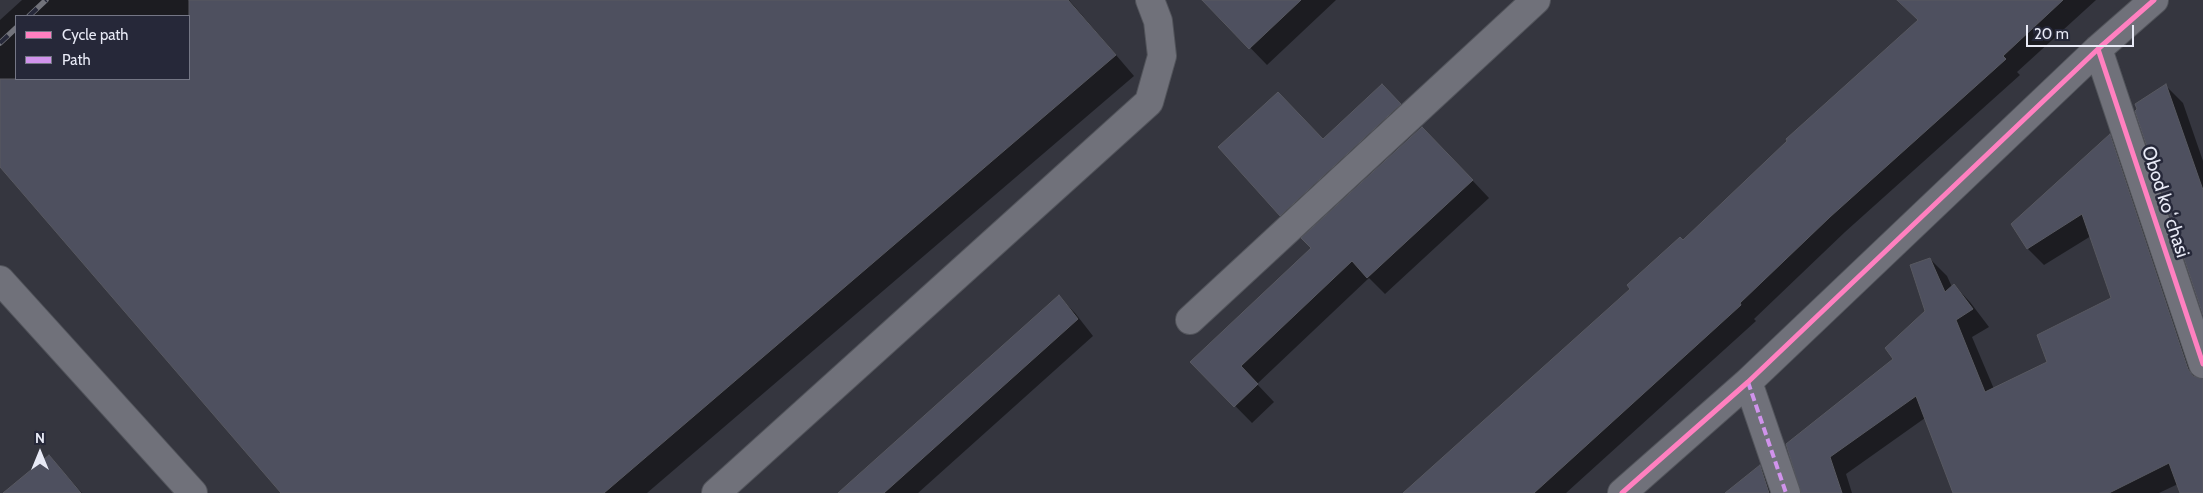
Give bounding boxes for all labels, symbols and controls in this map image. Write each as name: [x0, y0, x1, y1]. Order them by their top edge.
legend: [15, 15, 190, 80]
scale bar: [2028, 15, 2136, 47]
text: 20 m: [2034, 25, 2069, 43]
text: Cycle path: [62, 26, 128, 44]
text: Path: [62, 51, 91, 69]
street label: Obod koʻchasi: [2136, 143, 2194, 261]
north arrow: [15, 428, 65, 478]
text: N: [35, 429, 45, 447]

